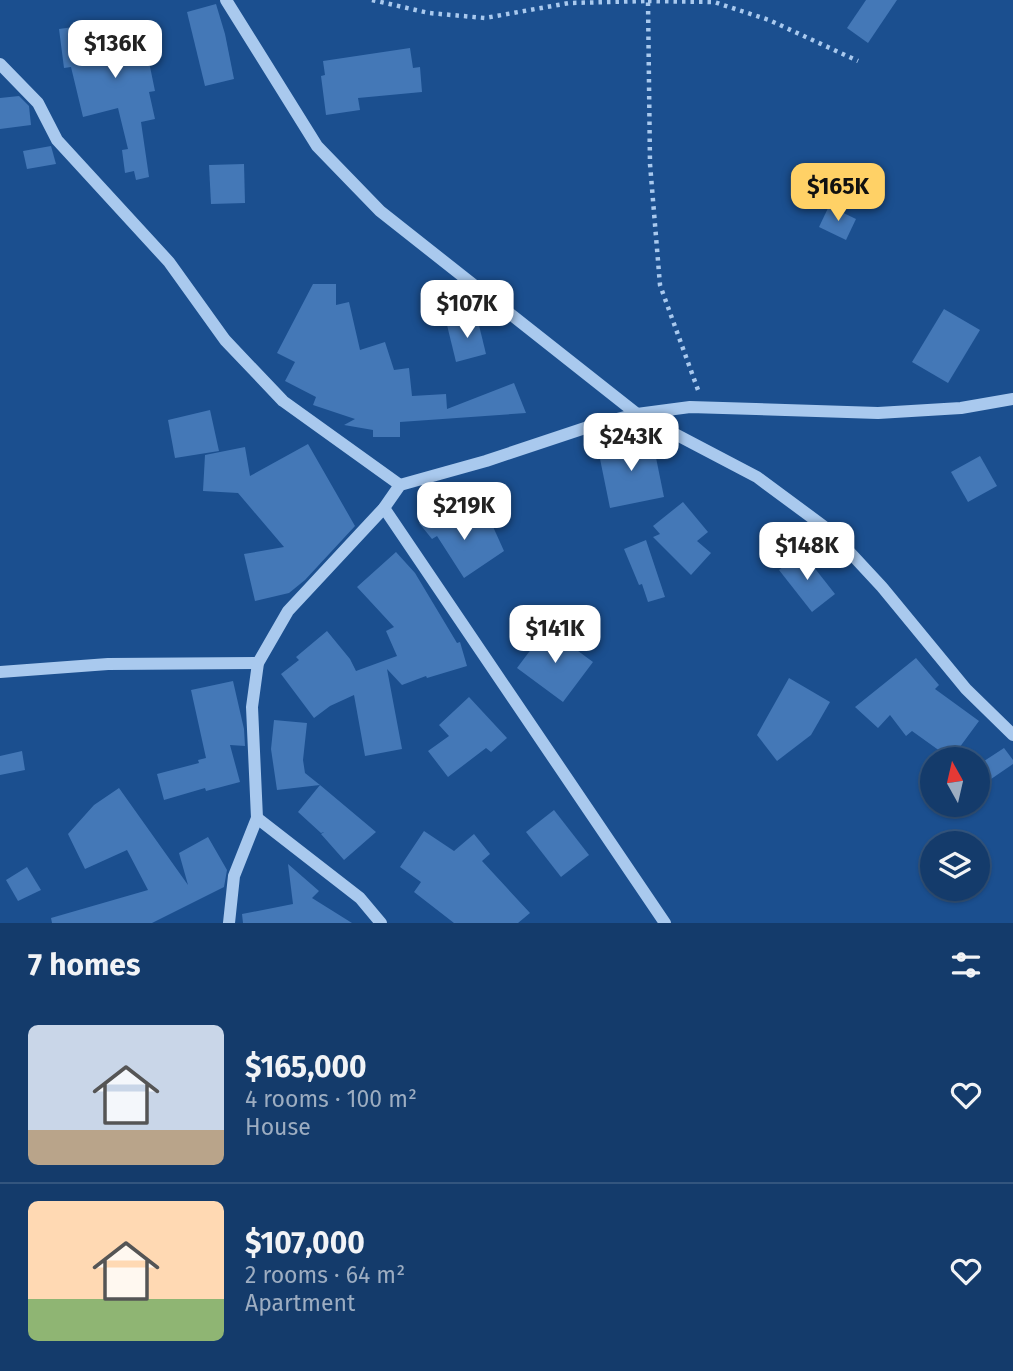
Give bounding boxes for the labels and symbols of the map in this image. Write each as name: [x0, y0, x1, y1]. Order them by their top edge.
pin: $136K: [66, 20, 164, 80]
pin: $165K: [789, 164, 887, 223]
pin: $107K: [418, 280, 516, 340]
pin: $243K: [582, 414, 680, 473]
pin: $219K: [415, 482, 513, 542]
pin: $148K: [758, 522, 856, 582]
pin: $141K: [506, 606, 604, 665]
north arrow: [920, 747, 990, 817]

